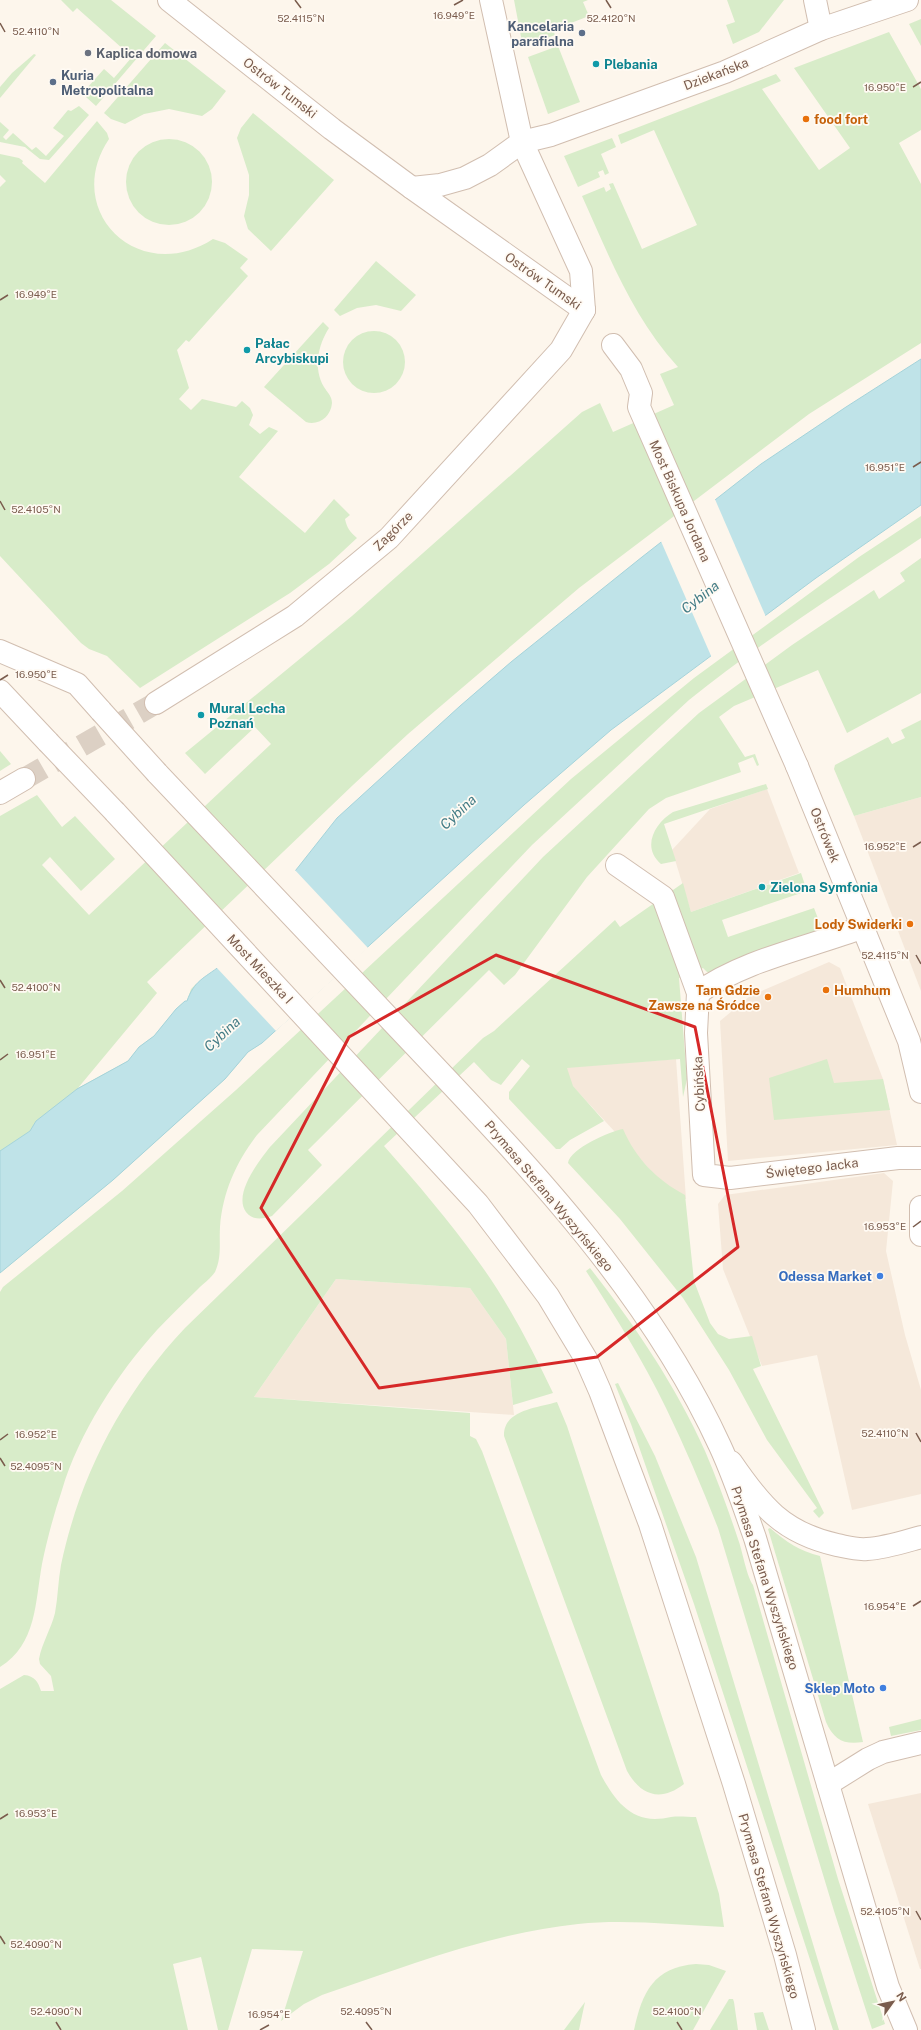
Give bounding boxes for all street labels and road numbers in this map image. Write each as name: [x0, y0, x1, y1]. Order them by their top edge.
street label: Ostrów Tumski: [240, 55, 320, 121]
street label: Dziekańska: [681, 55, 751, 93]
street label: Ostrów Tumski: [502, 249, 584, 313]
street label: Most Biskupa Jordana: [646, 438, 714, 564]
street label: Zagórze: [370, 508, 416, 554]
street label: Ostrówek: [807, 805, 843, 865]
street label: Most Mieszka I: [224, 931, 296, 1007]
street label: Cybińska: [690, 1056, 708, 1112]
street label: Prymasa Stefana Wyszyńskiego: [482, 1118, 616, 1274]
street label: Świętego Jacka: [765, 1154, 859, 1181]
street label: Prymasa Stefana Wyszyńskiego: [728, 1484, 802, 1672]
street label: Prymasa Stefana Wyszyńskiego: [735, 1812, 803, 2000]

